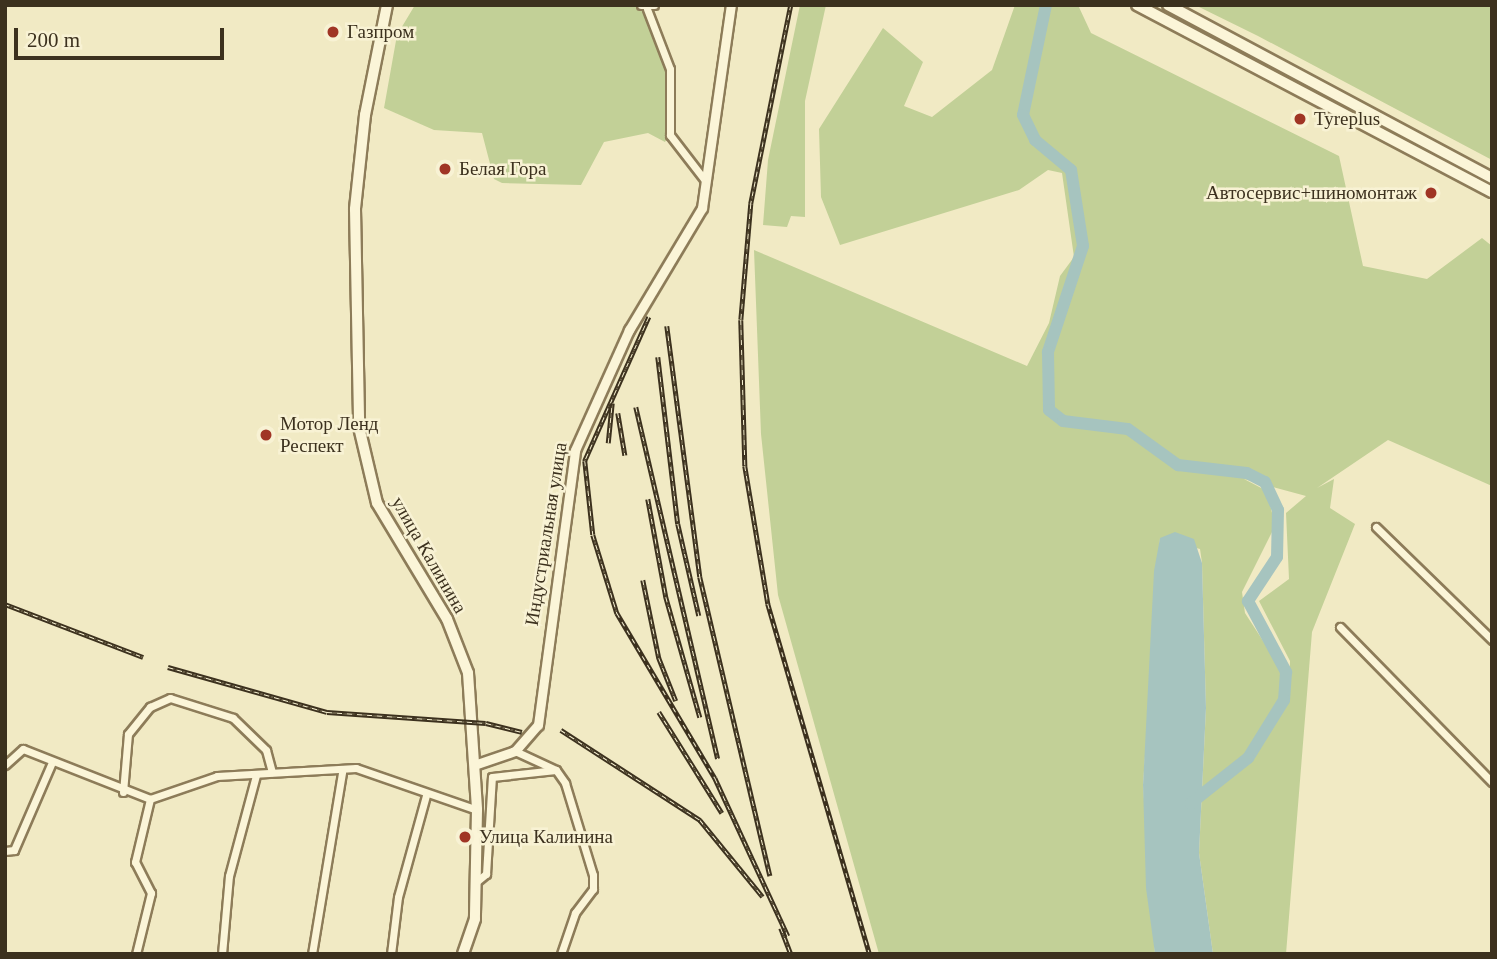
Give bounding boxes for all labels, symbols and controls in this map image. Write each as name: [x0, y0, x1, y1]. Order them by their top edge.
scale bar: [18, 14, 228, 58]
place label: Газпром: [347, 21, 414, 43]
marker: Газпром: [325, 24, 341, 40]
text: 200 m: [27, 28, 80, 52]
place label: Tyreplus: [1314, 108, 1380, 130]
marker: Tyreplus: [1292, 111, 1308, 127]
place label: Белая Гора: [459, 158, 546, 180]
marker: Белая Гора: [437, 161, 453, 177]
place label: Автосервис+шиномонтаж: [1206, 182, 1417, 204]
marker: Автосервис+шиномонтаж: [1423, 185, 1439, 201]
place label: Мотор Ленд Респект: [280, 413, 378, 457]
marker: Мотор Ленд Респект: [258, 427, 274, 443]
street label: Индустриальная улица: [520, 441, 572, 627]
street label: улица Калинина: [386, 492, 472, 618]
place label: Улица Калинина: [479, 826, 613, 848]
marker: Улица Калинина: [457, 829, 473, 845]

